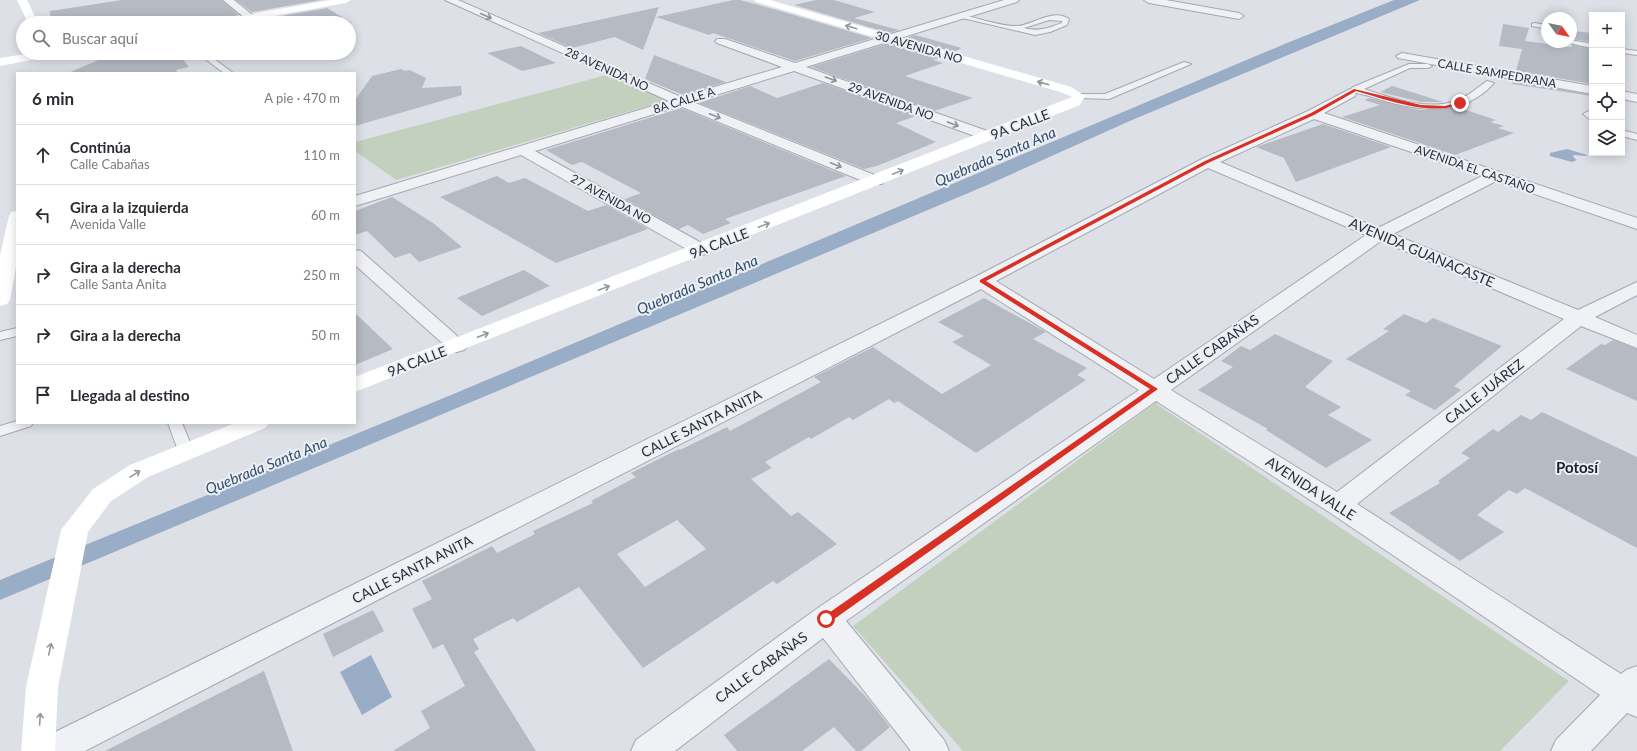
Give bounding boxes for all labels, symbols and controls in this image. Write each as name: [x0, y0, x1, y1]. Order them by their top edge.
north arrow: [1541, 12, 1577, 48]
map controls: [1589, 12, 1625, 156]
button: +: [1589, 12, 1625, 48]
one-way arrow: [479, 13, 491, 20]
search box: [16, 16, 356, 60]
one-way arrow: [844, 23, 857, 30]
icon: search: [30, 27, 52, 49]
street label: 30 AVENIDA NO: [874, 27, 965, 67]
text: Buscar aquí: [62, 29, 138, 47]
street label: 28 AVENIDA NO: [563, 44, 652, 94]
button: −: [1589, 48, 1625, 84]
street label: CALLE SAMPEDRANA: [1436, 55, 1558, 91]
one-way arrow: [825, 76, 838, 83]
street label: 29 AVENIDA NO: [846, 79, 936, 124]
one-way arrow: [1037, 79, 1050, 86]
street label: 8A CALLE A: [651, 83, 718, 117]
button: locate: [1589, 84, 1625, 120]
text: 6 min: [32, 88, 74, 109]
text: A pie · 470 m: [264, 90, 340, 106]
route end: [1451, 94, 1469, 112]
street label: 9A CALLE: [988, 105, 1052, 143]
one-way arrow: [709, 112, 721, 120]
one-way arrow: [947, 120, 959, 128]
button: layers: [1589, 120, 1625, 156]
water label: Quebrada Santa Ana: [932, 122, 1059, 190]
text: Continúa: [70, 138, 131, 156]
street label: AVENIDA EL CASTAÑO: [1413, 141, 1538, 197]
icon: ahead: [32, 144, 54, 166]
text: 110 m: [303, 147, 340, 163]
text: Calle Cabañas: [70, 156, 150, 172]
one-way arrow: [829, 161, 841, 169]
one-way arrow: [892, 168, 904, 176]
street label: 27 AVENIDA NO: [568, 171, 654, 228]
text: Gira a la izquierda: [70, 198, 189, 216]
icon: left: [32, 204, 54, 226]
text: 60 m: [311, 207, 340, 223]
street label: AVENIDA GUANACASTE: [1347, 214, 1497, 290]
text: Avenida Valle: [70, 216, 146, 232]
one-way arrow: [757, 221, 769, 228]
street label: 9A CALLE: [687, 224, 751, 262]
water label: Quebrada Santa Ana: [634, 250, 761, 318]
text: Gira a la derecha: [70, 258, 181, 276]
icon: right: [32, 264, 54, 286]
text: 250 m: [303, 267, 340, 283]
text: Calle Santa Anita: [70, 276, 166, 292]
one-way arrow: [597, 283, 609, 291]
street label: CALLE CABAÑAS: [1162, 311, 1262, 387]
icon: right: [32, 324, 54, 346]
text: Gira a la derecha: [70, 326, 181, 344]
text: 50 m: [311, 327, 340, 343]
one-way arrow: [476, 331, 488, 339]
street label: 9A CALLE: [385, 342, 449, 380]
street label: CALLE JUÁREZ: [1441, 355, 1527, 427]
icon: arrive: [32, 384, 54, 406]
street label: CALLE SANTA ANITA: [638, 385, 764, 461]
text: Llegada al destino: [70, 386, 190, 404]
water label: Quebrada Santa Ana: [202, 432, 330, 498]
street label: AVENIDA VALLE: [1263, 453, 1359, 523]
district label: Potosí: [1556, 458, 1599, 476]
one-way arrow: [129, 470, 140, 478]
street label: CALLE SANTA ANITA: [349, 531, 475, 607]
route start: [817, 610, 835, 628]
street label: CALLE CABAÑAS: [712, 628, 810, 706]
one-way arrow: [46, 643, 54, 656]
one-way arrow: [37, 713, 44, 726]

